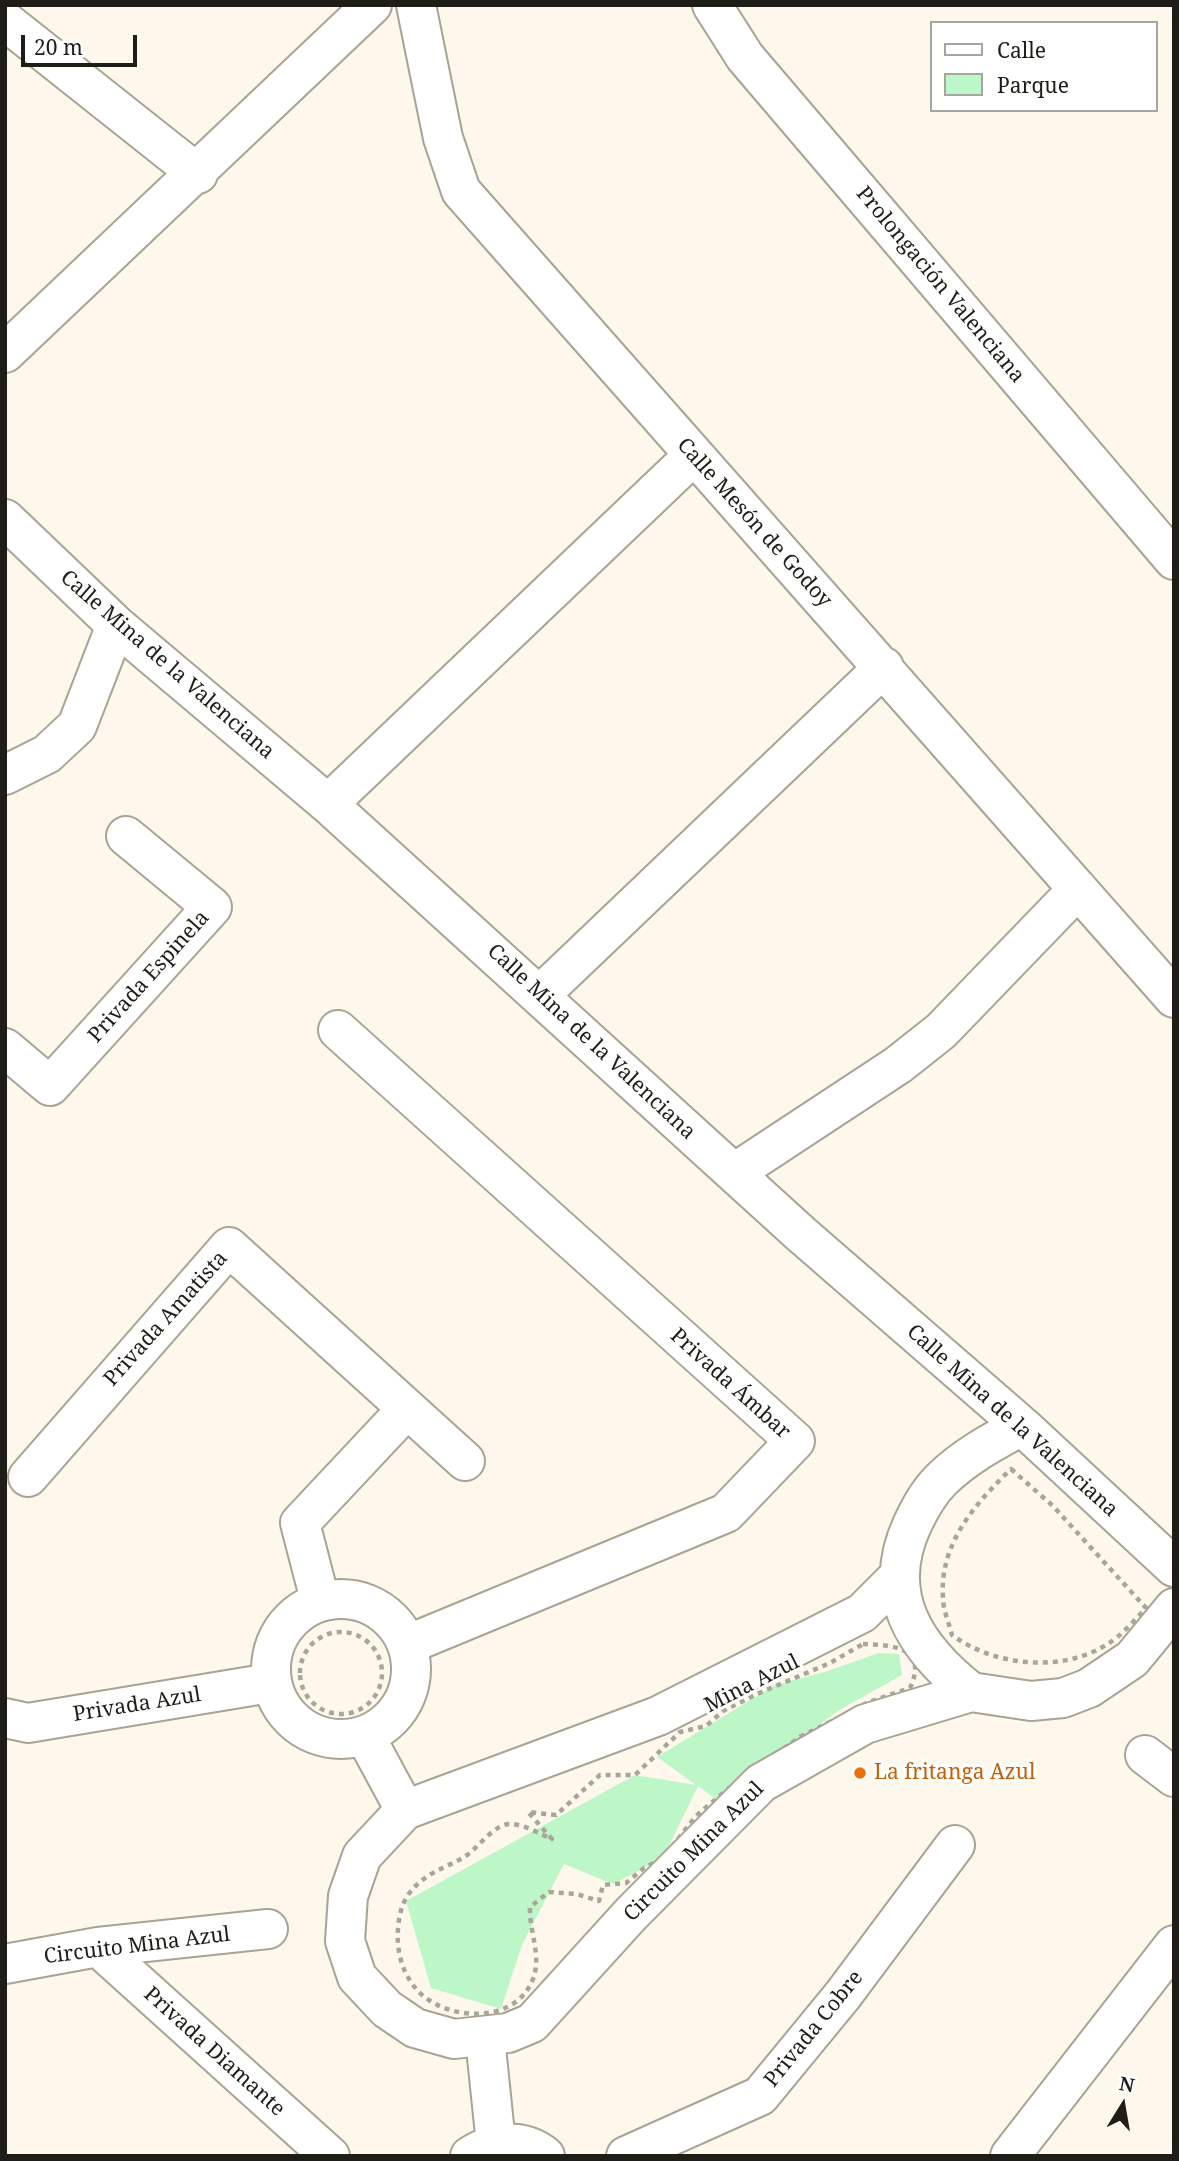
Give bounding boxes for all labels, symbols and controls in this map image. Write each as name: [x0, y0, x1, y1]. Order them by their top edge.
scale bar: [24, 21, 140, 65]
legend: [930, 21, 1158, 112]
text: 20 m: [34, 33, 83, 61]
text: Calle: [997, 36, 1046, 64]
text: Parque: [997, 71, 1069, 99]
street label: Prolongación Valenciana: [851, 182, 1029, 388]
street label: Calle Mesón de Godoy: [671, 433, 837, 613]
street label: Calle Mina de la Valenciana: [55, 565, 279, 765]
street label: Privada Espinela: [83, 906, 215, 1048]
street label: Calle Mina de la Valenciana: [482, 939, 700, 1145]
street label: Privada Amatista: [99, 1246, 233, 1392]
street label: Calle Mina de la Valenciana: [901, 1320, 1123, 1522]
street label: Privada Ámbar: [665, 1324, 795, 1444]
street label: Mina Azul: [701, 1649, 803, 1719]
street label: Privada Azul: [71, 1682, 203, 1728]
place label: La fritanga Azul: [874, 1760, 1035, 1786]
marker: La fritanga Azul: [852, 1765, 868, 1781]
street label: Circuito Mina Azul: [619, 1777, 769, 1927]
street label: Circuito Mina Azul: [42, 1922, 232, 1970]
street label: Privada Cobre: [759, 1966, 869, 2092]
street label: Privada Diamante: [138, 1982, 290, 2122]
north arrow: [1088, 2070, 1158, 2140]
text: N: [1117, 2070, 1137, 2099]

